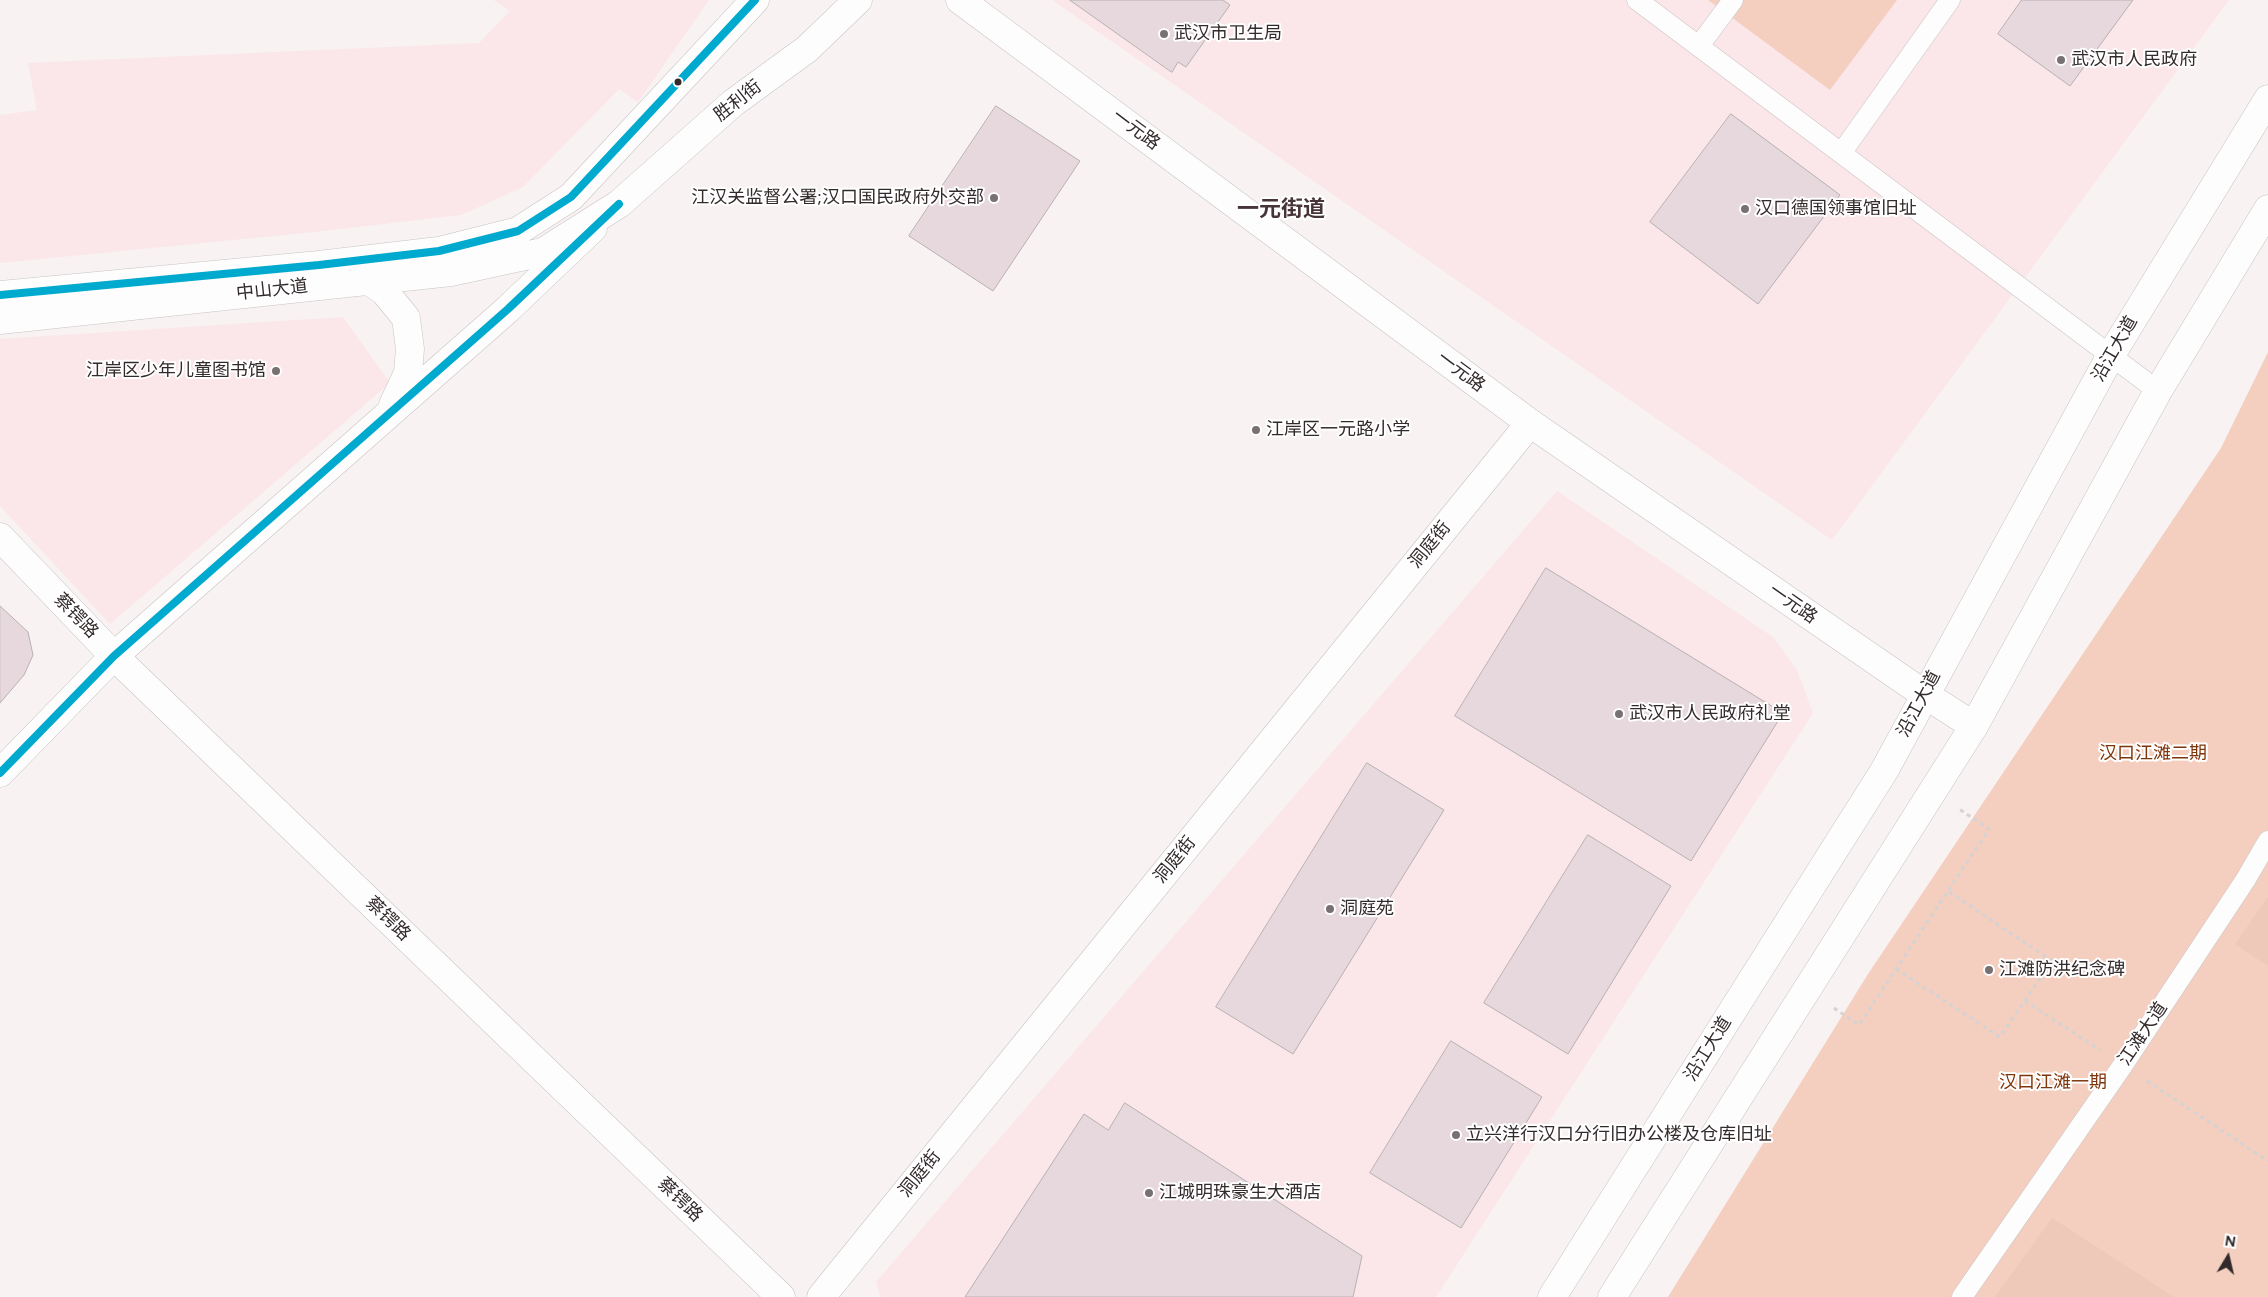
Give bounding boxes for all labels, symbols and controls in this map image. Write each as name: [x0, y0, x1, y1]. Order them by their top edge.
place label: 武汉市卫生局: [1174, 23, 1282, 45]
marker: 武汉市卫生局: [1158, 28, 1170, 40]
place label: 武汉市人民政府: [2071, 49, 2197, 71]
marker: 武汉市人民政府: [2055, 54, 2067, 66]
street label: 胜利街: [710, 76, 766, 126]
unlabelled marker: [673, 77, 683, 87]
street label: 一元路: [1108, 105, 1164, 155]
place label: 江汉关监督公署;汉口国民政府外交部: [691, 187, 984, 209]
marker: 江汉关监督公署;汉口国民政府外交部: [988, 192, 1000, 204]
district label: 一元街道: [1237, 197, 1325, 223]
place label: 汉口德国领事馆旧址: [1755, 198, 1917, 220]
marker: 汉口德国领事馆旧址: [1739, 203, 1751, 215]
street label: 中山大道: [235, 275, 309, 305]
street label: 沿江大道: [2088, 312, 2142, 386]
street label: 一元路: [1433, 347, 1489, 397]
place label: 江岸区少年儿童图书馆: [86, 360, 266, 382]
marker: 江岸区少年儿童图书馆: [270, 365, 282, 377]
place label: 江岸区一元路小学: [1266, 419, 1410, 441]
marker: 江岸区一元路小学: [1250, 424, 1262, 436]
street label: 洞庭街: [1405, 517, 1455, 573]
street label: 一元路: [1765, 580, 1821, 628]
street label: 蔡锷路: [49, 589, 103, 643]
street label: 沿江大道: [1893, 667, 1945, 741]
place label: 武汉市人民政府礼堂: [1629, 703, 1791, 725]
marker: 武汉市人民政府礼堂: [1613, 708, 1625, 720]
park label: 汉口江滩二期: [2099, 743, 2207, 765]
street label: 洞庭街: [1150, 832, 1200, 888]
street label: 蔡锷路: [361, 892, 415, 946]
place label: 洞庭苑: [1340, 898, 1394, 920]
marker: 洞庭苑: [1324, 903, 1336, 915]
place label: 江滩防洪纪念碑: [1999, 959, 2125, 981]
marker: 江滩防洪纪念碑: [1983, 964, 1995, 976]
street label: 江滩大道: [2114, 998, 2172, 1070]
street label: 沿江大道: [1680, 1013, 1736, 1085]
park label: 汉口江滩一期: [1999, 1072, 2107, 1094]
place label: 立兴洋行汉口分行旧办公楼及仓库旧址: [1466, 1124, 1772, 1146]
marker: 立兴洋行汉口分行旧办公楼及仓库旧址: [1450, 1129, 1462, 1141]
street label: 洞庭街: [895, 1146, 945, 1202]
street label: 蔡锷路: [653, 1173, 707, 1227]
place label: 江城明珠豪生大酒店: [1159, 1182, 1321, 1204]
marker: 江城明珠豪生大酒店: [1143, 1187, 1155, 1199]
north arrow: [2203, 1232, 2253, 1282]
text: N: [2224, 1232, 2237, 1251]

